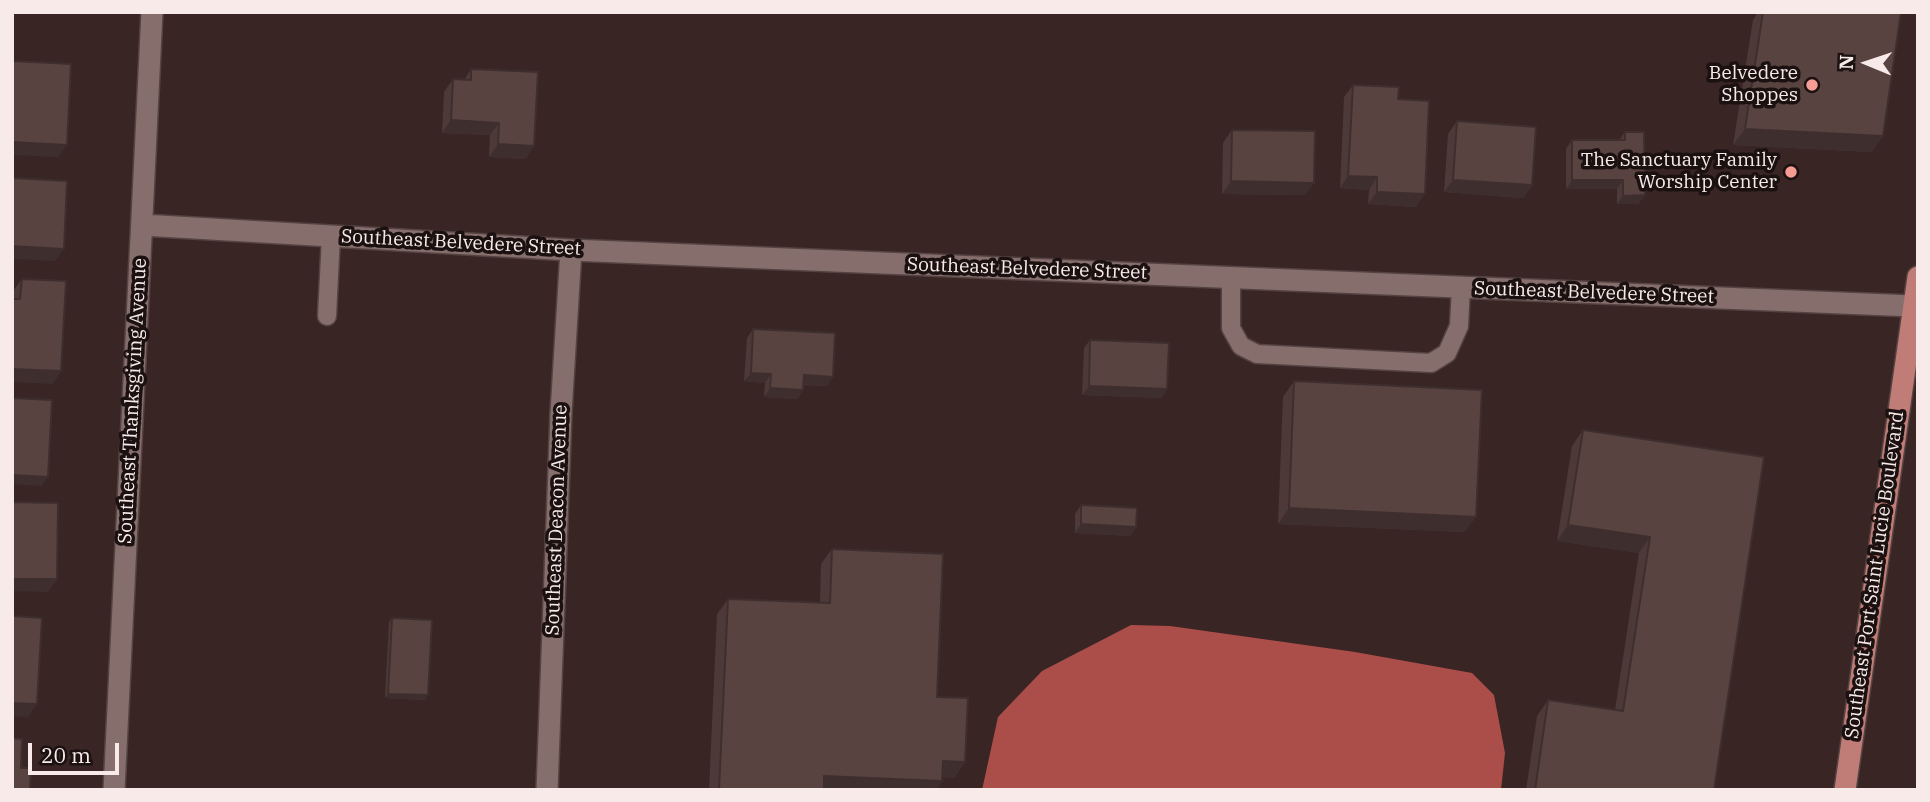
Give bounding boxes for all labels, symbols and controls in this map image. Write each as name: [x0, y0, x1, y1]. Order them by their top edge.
north arrow: [1832, 28, 1902, 98]
text: N: [1834, 54, 1858, 70]
place label: Belvedere Shoppes: [1709, 63, 1798, 107]
marker: Belvedere Shoppes: [1804, 77, 1820, 93]
place label: The Sanctuary Family Worship Center: [1581, 150, 1777, 194]
marker: The Sanctuary Family Worship Center: [1783, 164, 1799, 180]
street label: Southeast Belvedere Street: [340, 225, 582, 261]
street label: Southeast Belvedere Street: [907, 253, 1147, 285]
street label: Southeast Thanksgiving Avenue: [114, 257, 152, 545]
street label: Southeast Belvedere Street: [1474, 277, 1714, 309]
street label: Southeast Deacon Avenue: [542, 404, 572, 636]
street label: Southeast Port Saint Lucie Boulevard: [1841, 410, 1909, 740]
scale bar: [32, 728, 122, 772]
text: 20 m: [41, 741, 91, 769]

